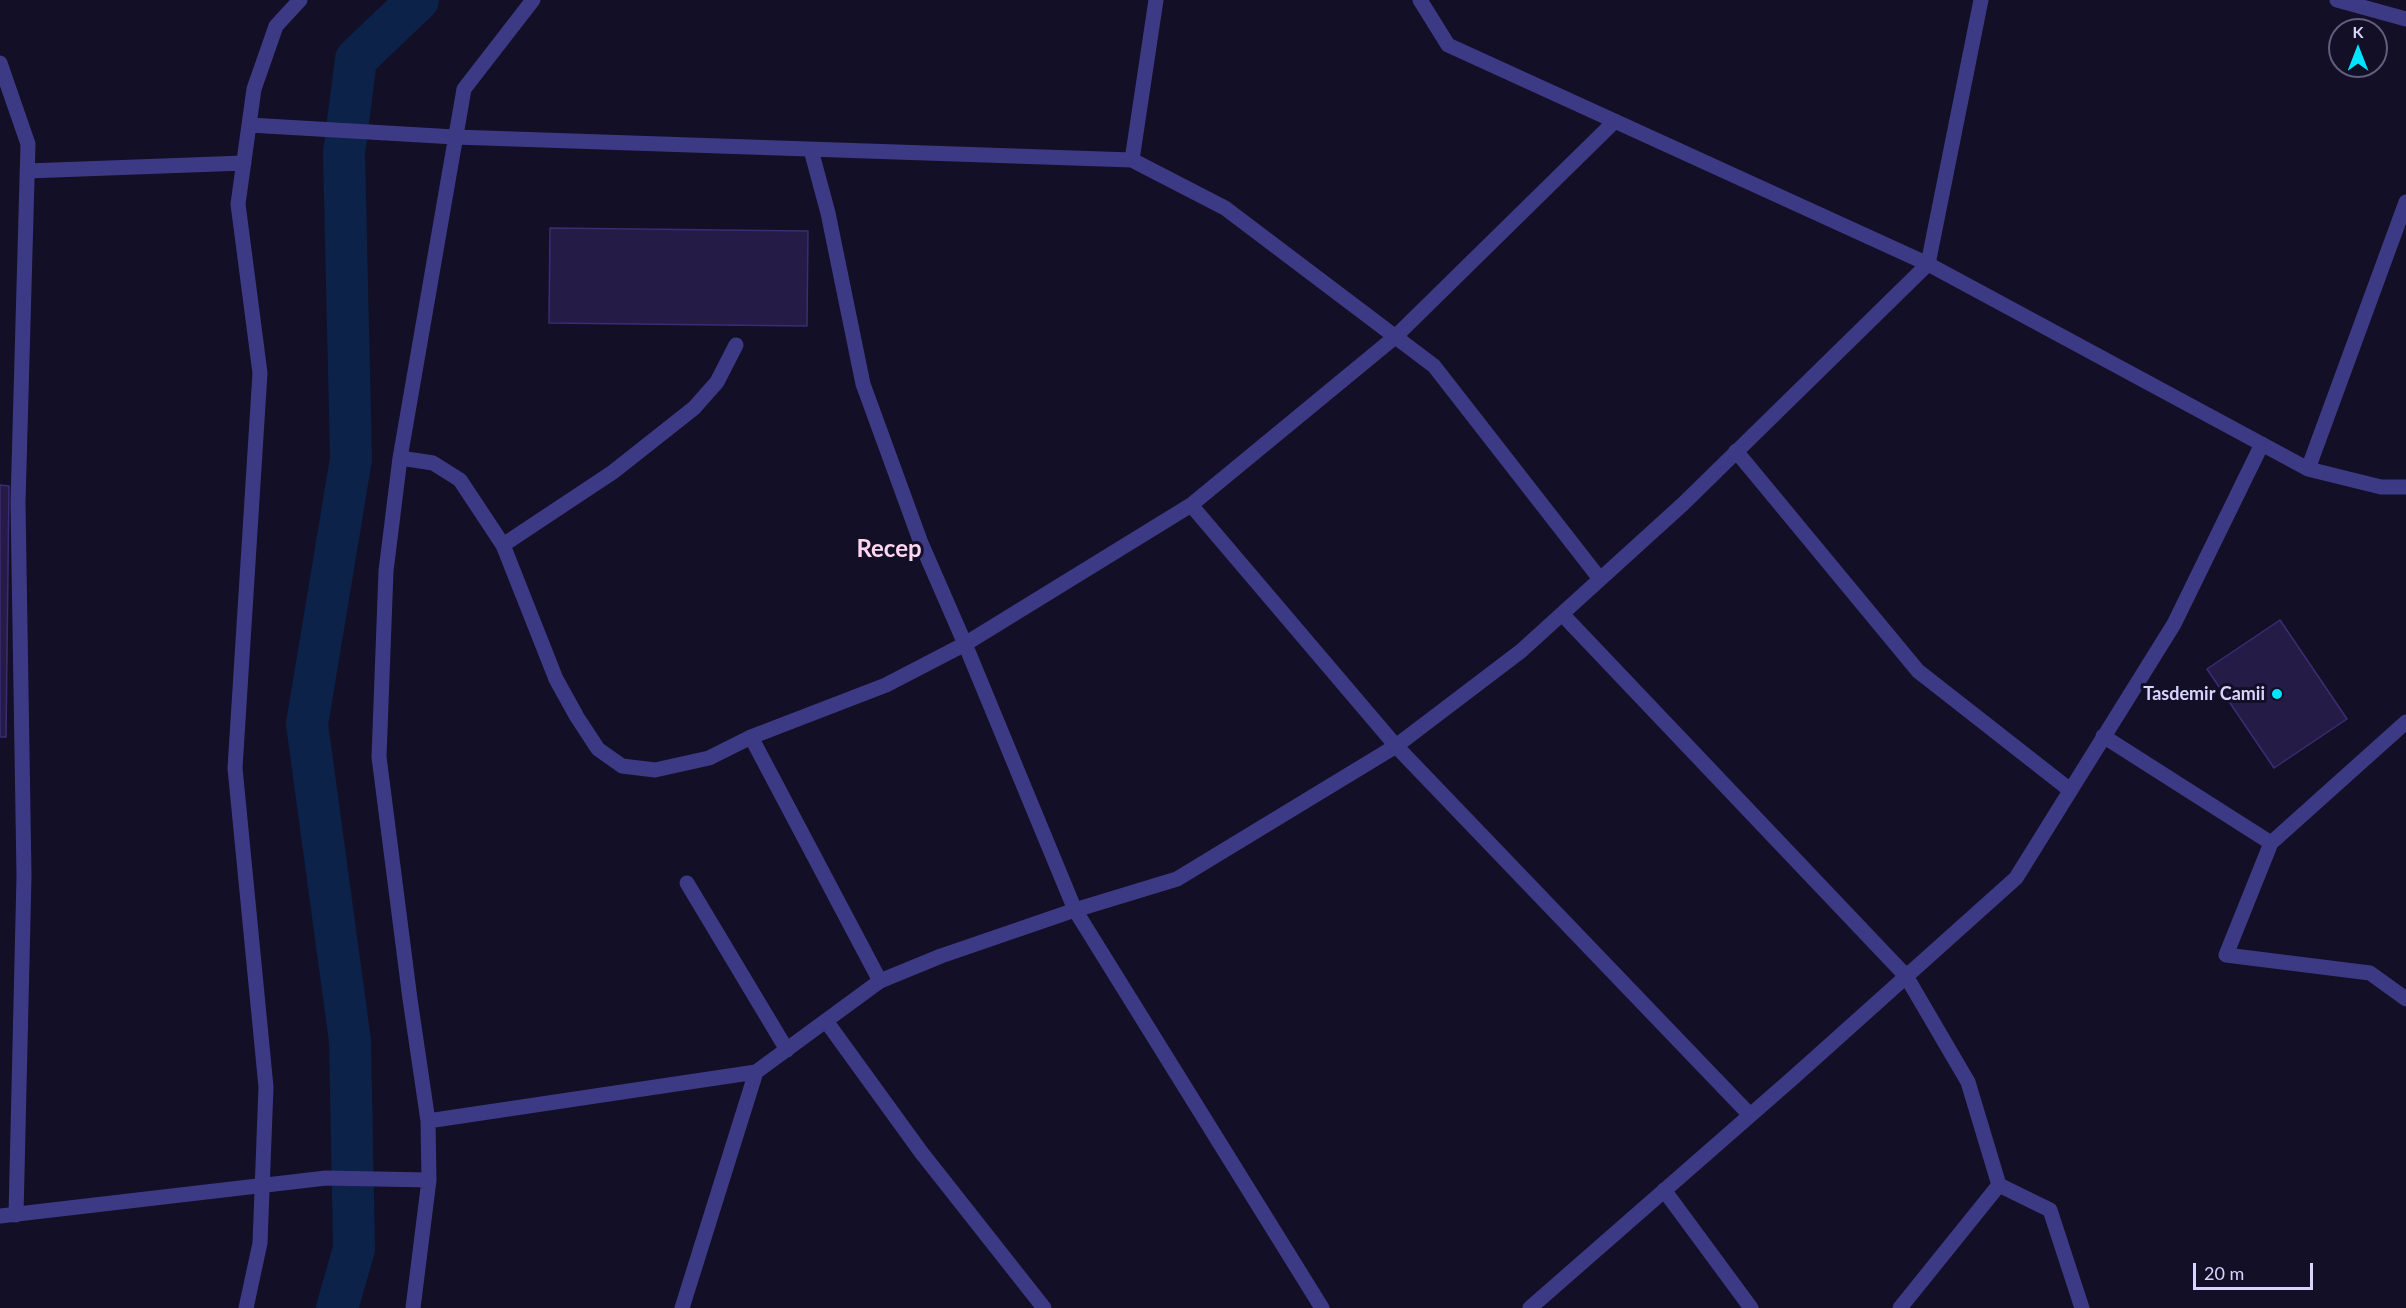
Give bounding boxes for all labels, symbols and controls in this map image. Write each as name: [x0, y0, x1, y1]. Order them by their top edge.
north arrow: [2328, 18, 2388, 78]
text: K: [2353, 22, 2363, 41]
district label: Recep: [856, 535, 922, 563]
place label: Tasdemir Camii: [2143, 683, 2265, 705]
marker: Tasdemir Camii: [2270, 687, 2284, 701]
scale bar: [2196, 1251, 2316, 1289]
text: 20 m: [2204, 1262, 2244, 1284]

